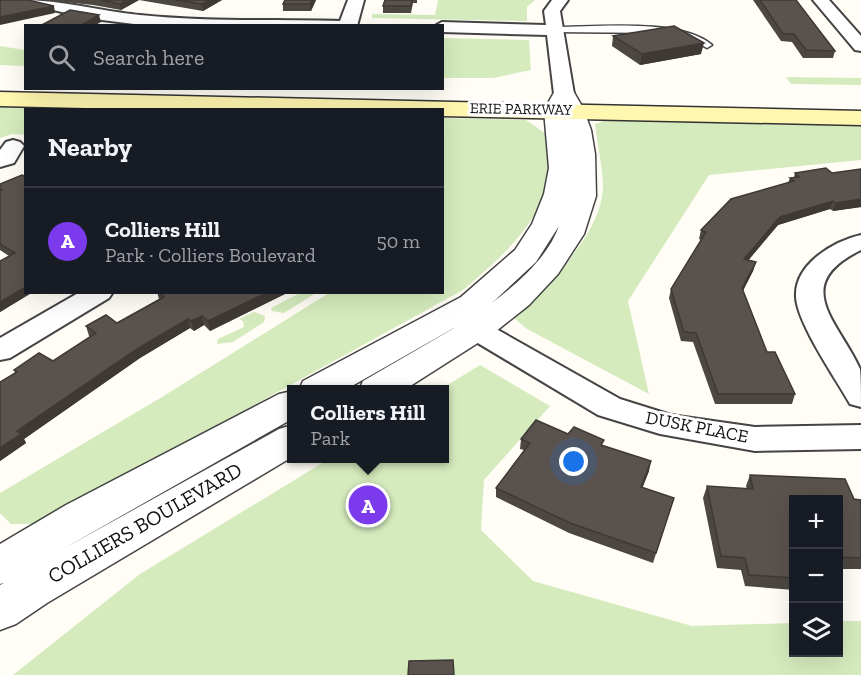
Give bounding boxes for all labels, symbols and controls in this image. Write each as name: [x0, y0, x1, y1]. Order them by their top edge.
search box: [24, 24, 444, 90]
icon: search: [45, 41, 78, 74]
text: Search here: [93, 44, 204, 71]
street label: ERIE PARKWAY: [470, 99, 573, 119]
text: Nearby: [48, 131, 132, 163]
text: Colliers Hill: [105, 216, 220, 243]
text: A: [61, 229, 74, 253]
text: 50 m: [376, 229, 420, 253]
text: Park · Colliers Boulevard: [105, 243, 316, 267]
popup: [287, 385, 449, 463]
text: Colliers Hill: [310, 399, 426, 426]
street label: DUSK PLACE: [644, 406, 750, 448]
text: Park: [310, 426, 350, 450]
your location: [559, 447, 588, 476]
street label: COLLIERS BOULEVARD: [43, 457, 246, 588]
pin: A: [348, 482, 388, 528]
map controls: [789, 495, 843, 657]
button: +: [789, 495, 843, 549]
button: −: [789, 549, 843, 603]
button: layers: [789, 603, 843, 657]

